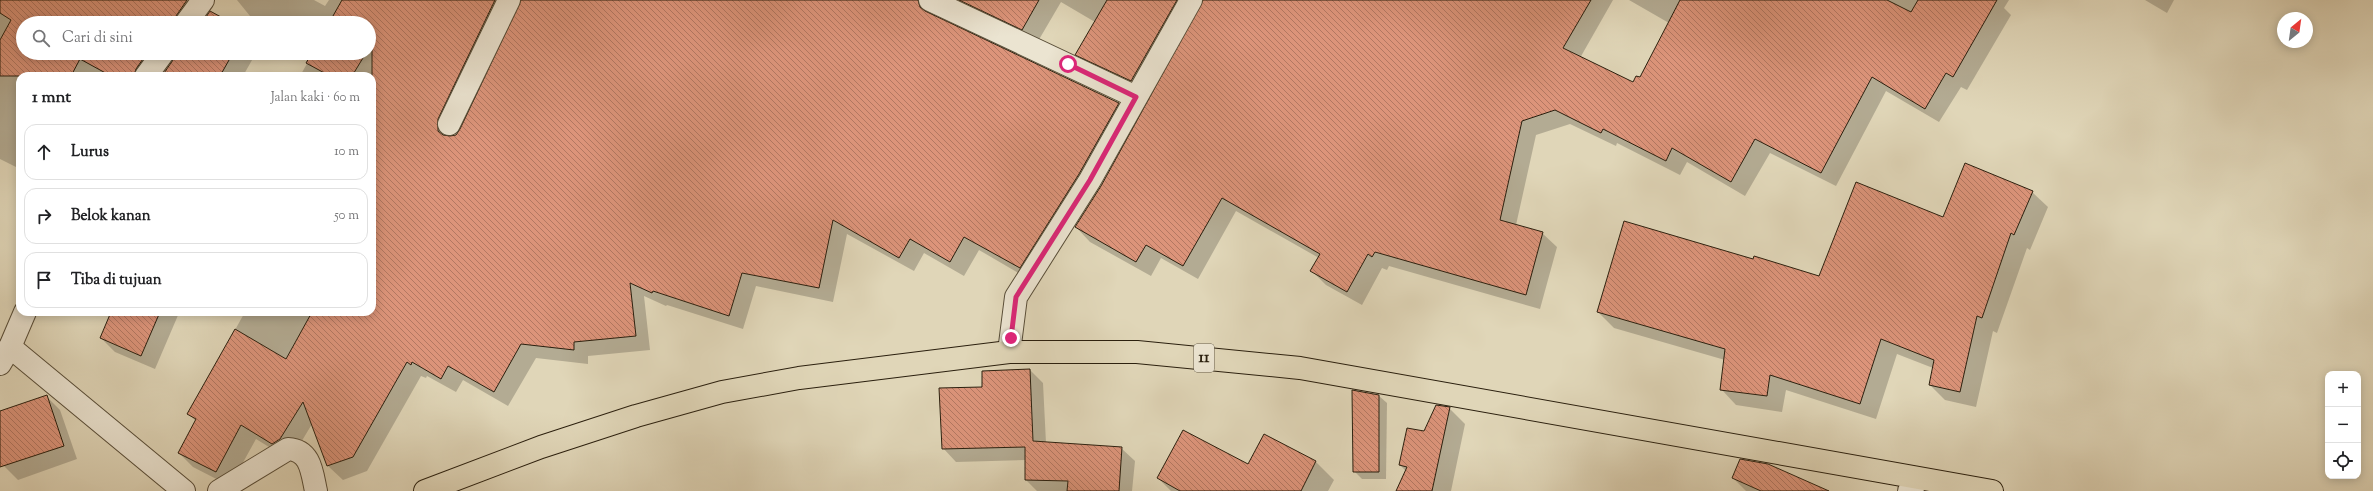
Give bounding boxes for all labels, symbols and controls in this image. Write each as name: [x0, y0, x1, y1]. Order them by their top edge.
north arrow: [2277, 12, 2313, 48]
search box: [16, 16, 376, 60]
icon: search: [30, 27, 52, 49]
text: Cari di sini: [62, 28, 133, 49]
route start: [1059, 55, 1077, 73]
text: 1 mnt: [32, 86, 71, 110]
text: Jalan kaki · 60 m: [271, 89, 360, 107]
icon: ahead: [33, 141, 55, 163]
text: Lurus: [71, 142, 109, 163]
text: 10 m: [334, 143, 359, 161]
icon: right: [33, 205, 55, 227]
text: Belok kanan: [71, 206, 151, 227]
text: 50 m: [334, 207, 359, 225]
icon: arrive: [33, 269, 55, 291]
text: Tiba di tujuan: [71, 270, 162, 291]
route end: [1002, 329, 1020, 347]
road number: 11: [1194, 344, 1214, 372]
map controls: [2325, 371, 2361, 479]
button: +: [2325, 371, 2361, 407]
button: −: [2325, 407, 2361, 443]
button: locate: [2325, 443, 2361, 479]

